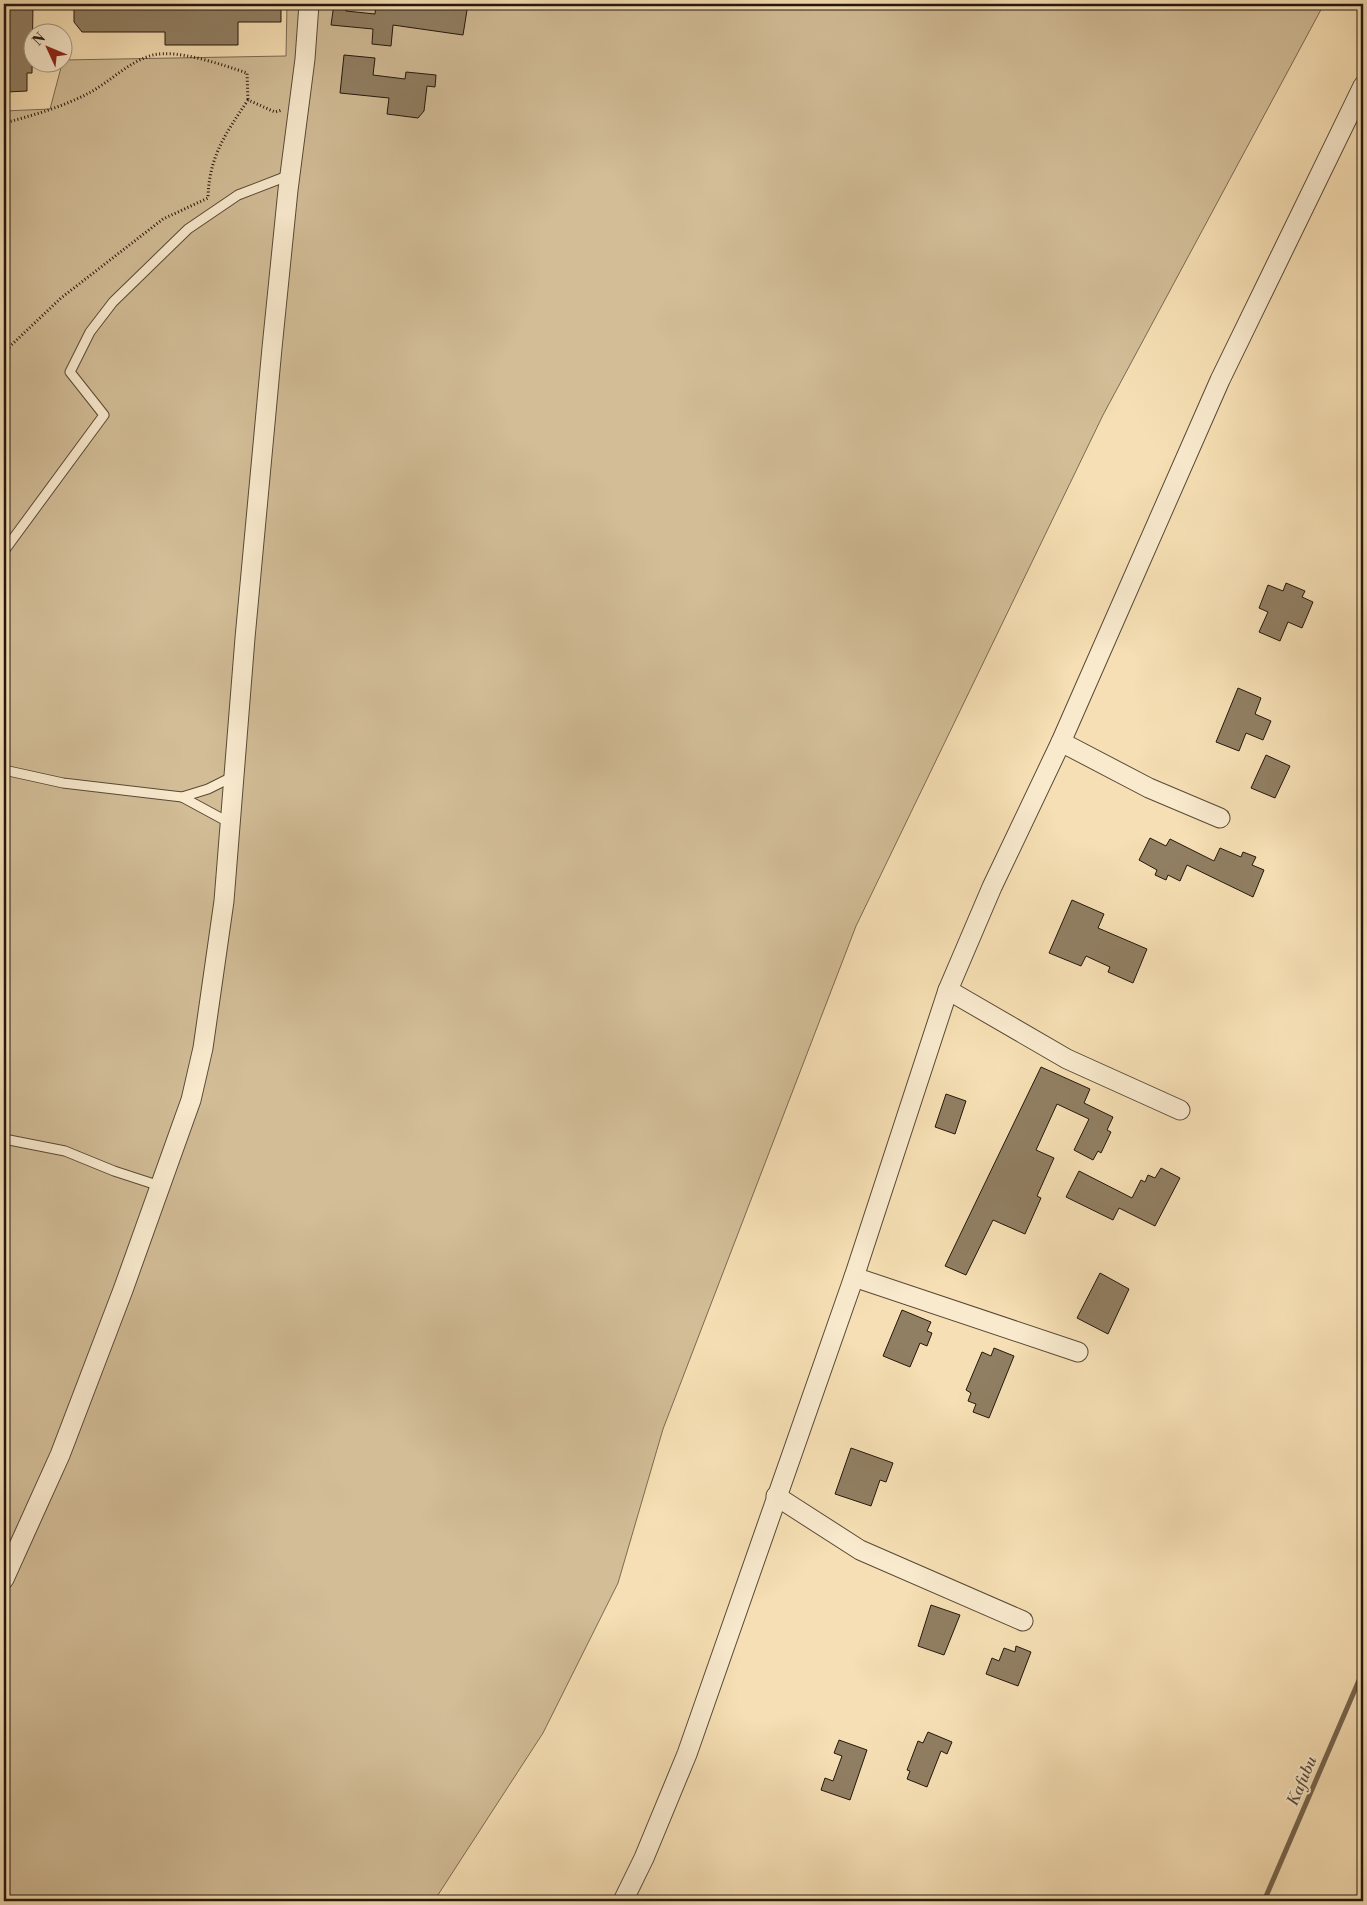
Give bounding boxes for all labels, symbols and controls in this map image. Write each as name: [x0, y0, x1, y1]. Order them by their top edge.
north arrow: [22, 22, 72, 72]
text: N: [29, 29, 50, 50]
water label: Kafubu: [1283, 1752, 1322, 1809]

